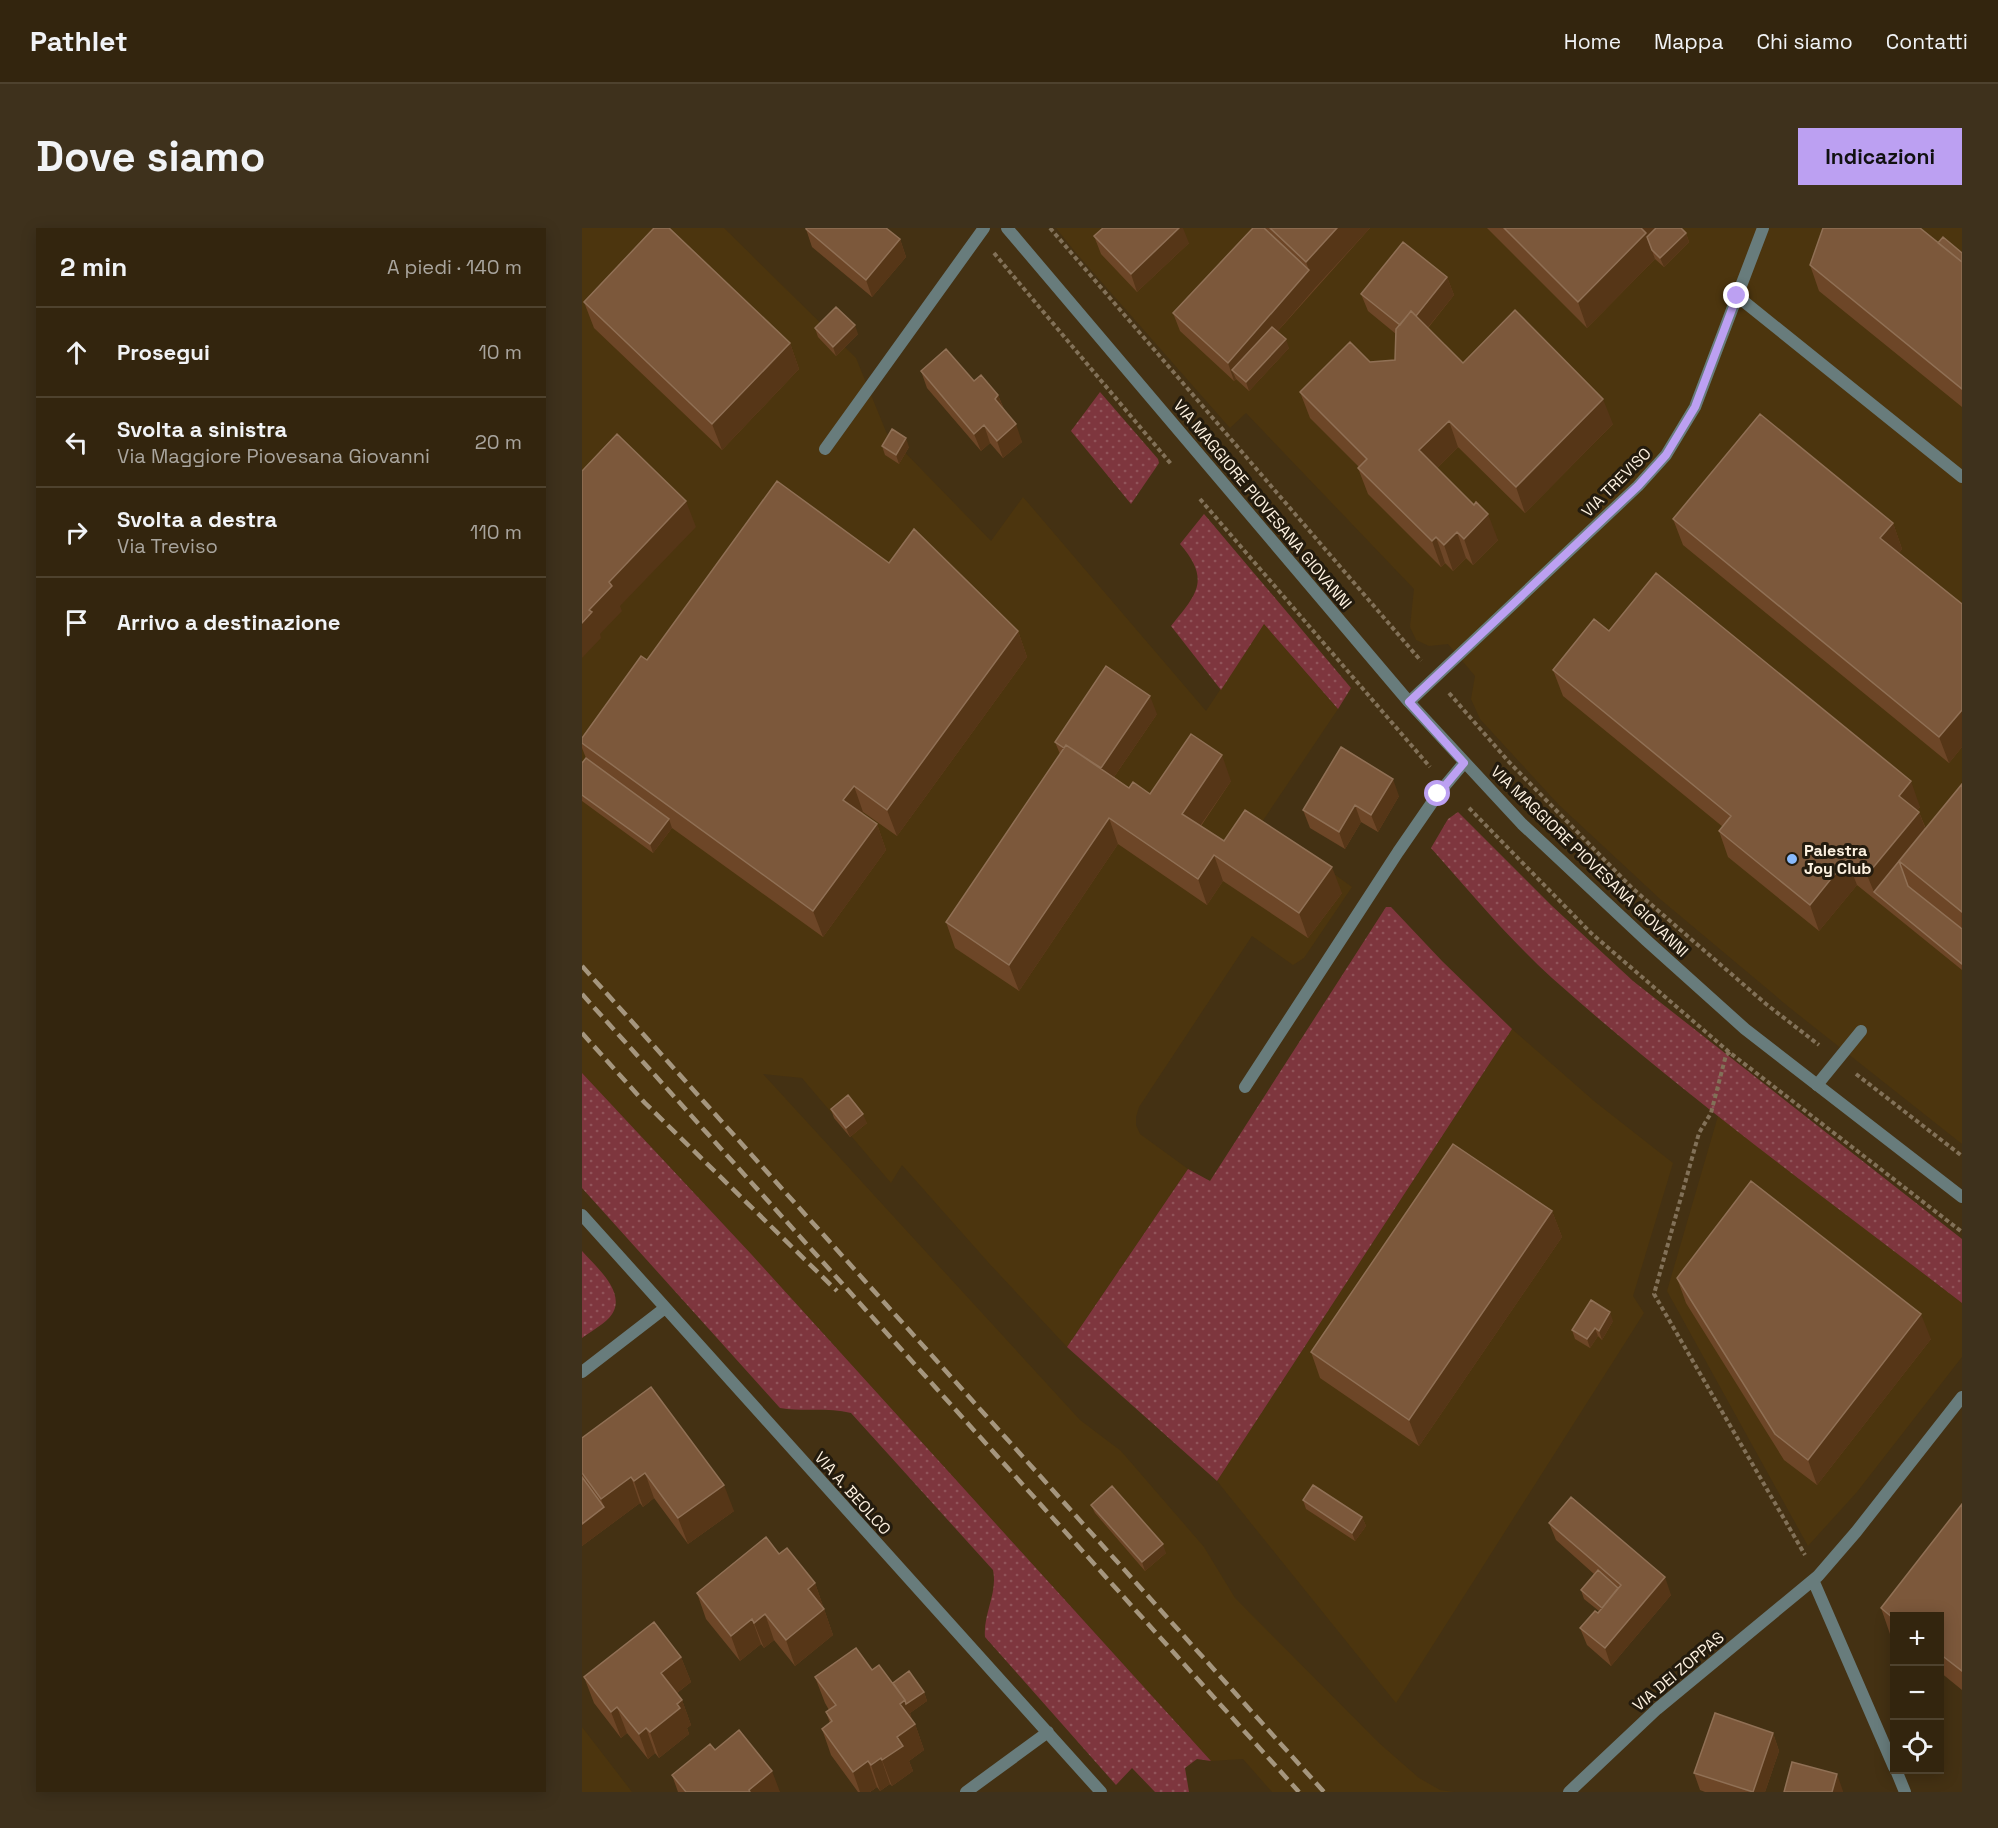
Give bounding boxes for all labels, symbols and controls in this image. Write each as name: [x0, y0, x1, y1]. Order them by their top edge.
text: Pathlet: [30, 23, 128, 59]
text: Home: [1564, 28, 1621, 55]
text: Mappa: [1654, 28, 1723, 55]
text: Chi siamo: [1756, 28, 1853, 55]
text: Contatti: [1886, 28, 1968, 55]
button: Indicazioni: [1798, 128, 1962, 185]
text: Dove siamo: [36, 130, 265, 183]
text: 2 min: [60, 250, 127, 284]
text: A piedi · 140 m: [387, 254, 522, 280]
route end: [1723, 282, 1749, 308]
icon: ahead: [60, 336, 93, 369]
text: Prosegui: [117, 338, 210, 366]
text: 10 m: [478, 339, 522, 365]
street label: VIA MAGGIORE PIOVESANA GIOVANNI: [1169, 395, 1356, 613]
text: Svolta a sinistra: [117, 415, 287, 443]
icon: left: [60, 426, 93, 459]
text: 20 m: [475, 429, 522, 455]
text: Via Maggiore Piovesana Giovanni: [117, 443, 430, 469]
street label: VIA TREVISO: [1577, 443, 1656, 522]
text: Svolta a destra: [117, 505, 277, 533]
icon: right: [60, 516, 93, 549]
text: 110 m: [470, 519, 522, 545]
text: Via Treviso: [117, 533, 218, 559]
icon: arrive: [60, 606, 93, 639]
text: Arrivo a destinazione: [117, 608, 340, 636]
street label: VIA MAGGIORE PIOVESANA GIOVANNI: [1486, 761, 1693, 962]
route start: [1424, 780, 1450, 806]
place label: Palestra Joy Club: [1804, 840, 1872, 879]
marker: Palestra Joy Club: [1785, 852, 1799, 866]
street label: VIA A. BEOLCO: [810, 1447, 896, 1539]
map controls: [1890, 1612, 1944, 1774]
button: +: [1890, 1612, 1944, 1666]
street label: VIA DEI ZOPPAS: [1628, 1627, 1729, 1716]
button: −: [1890, 1666, 1944, 1720]
button: locate: [1890, 1720, 1944, 1774]

